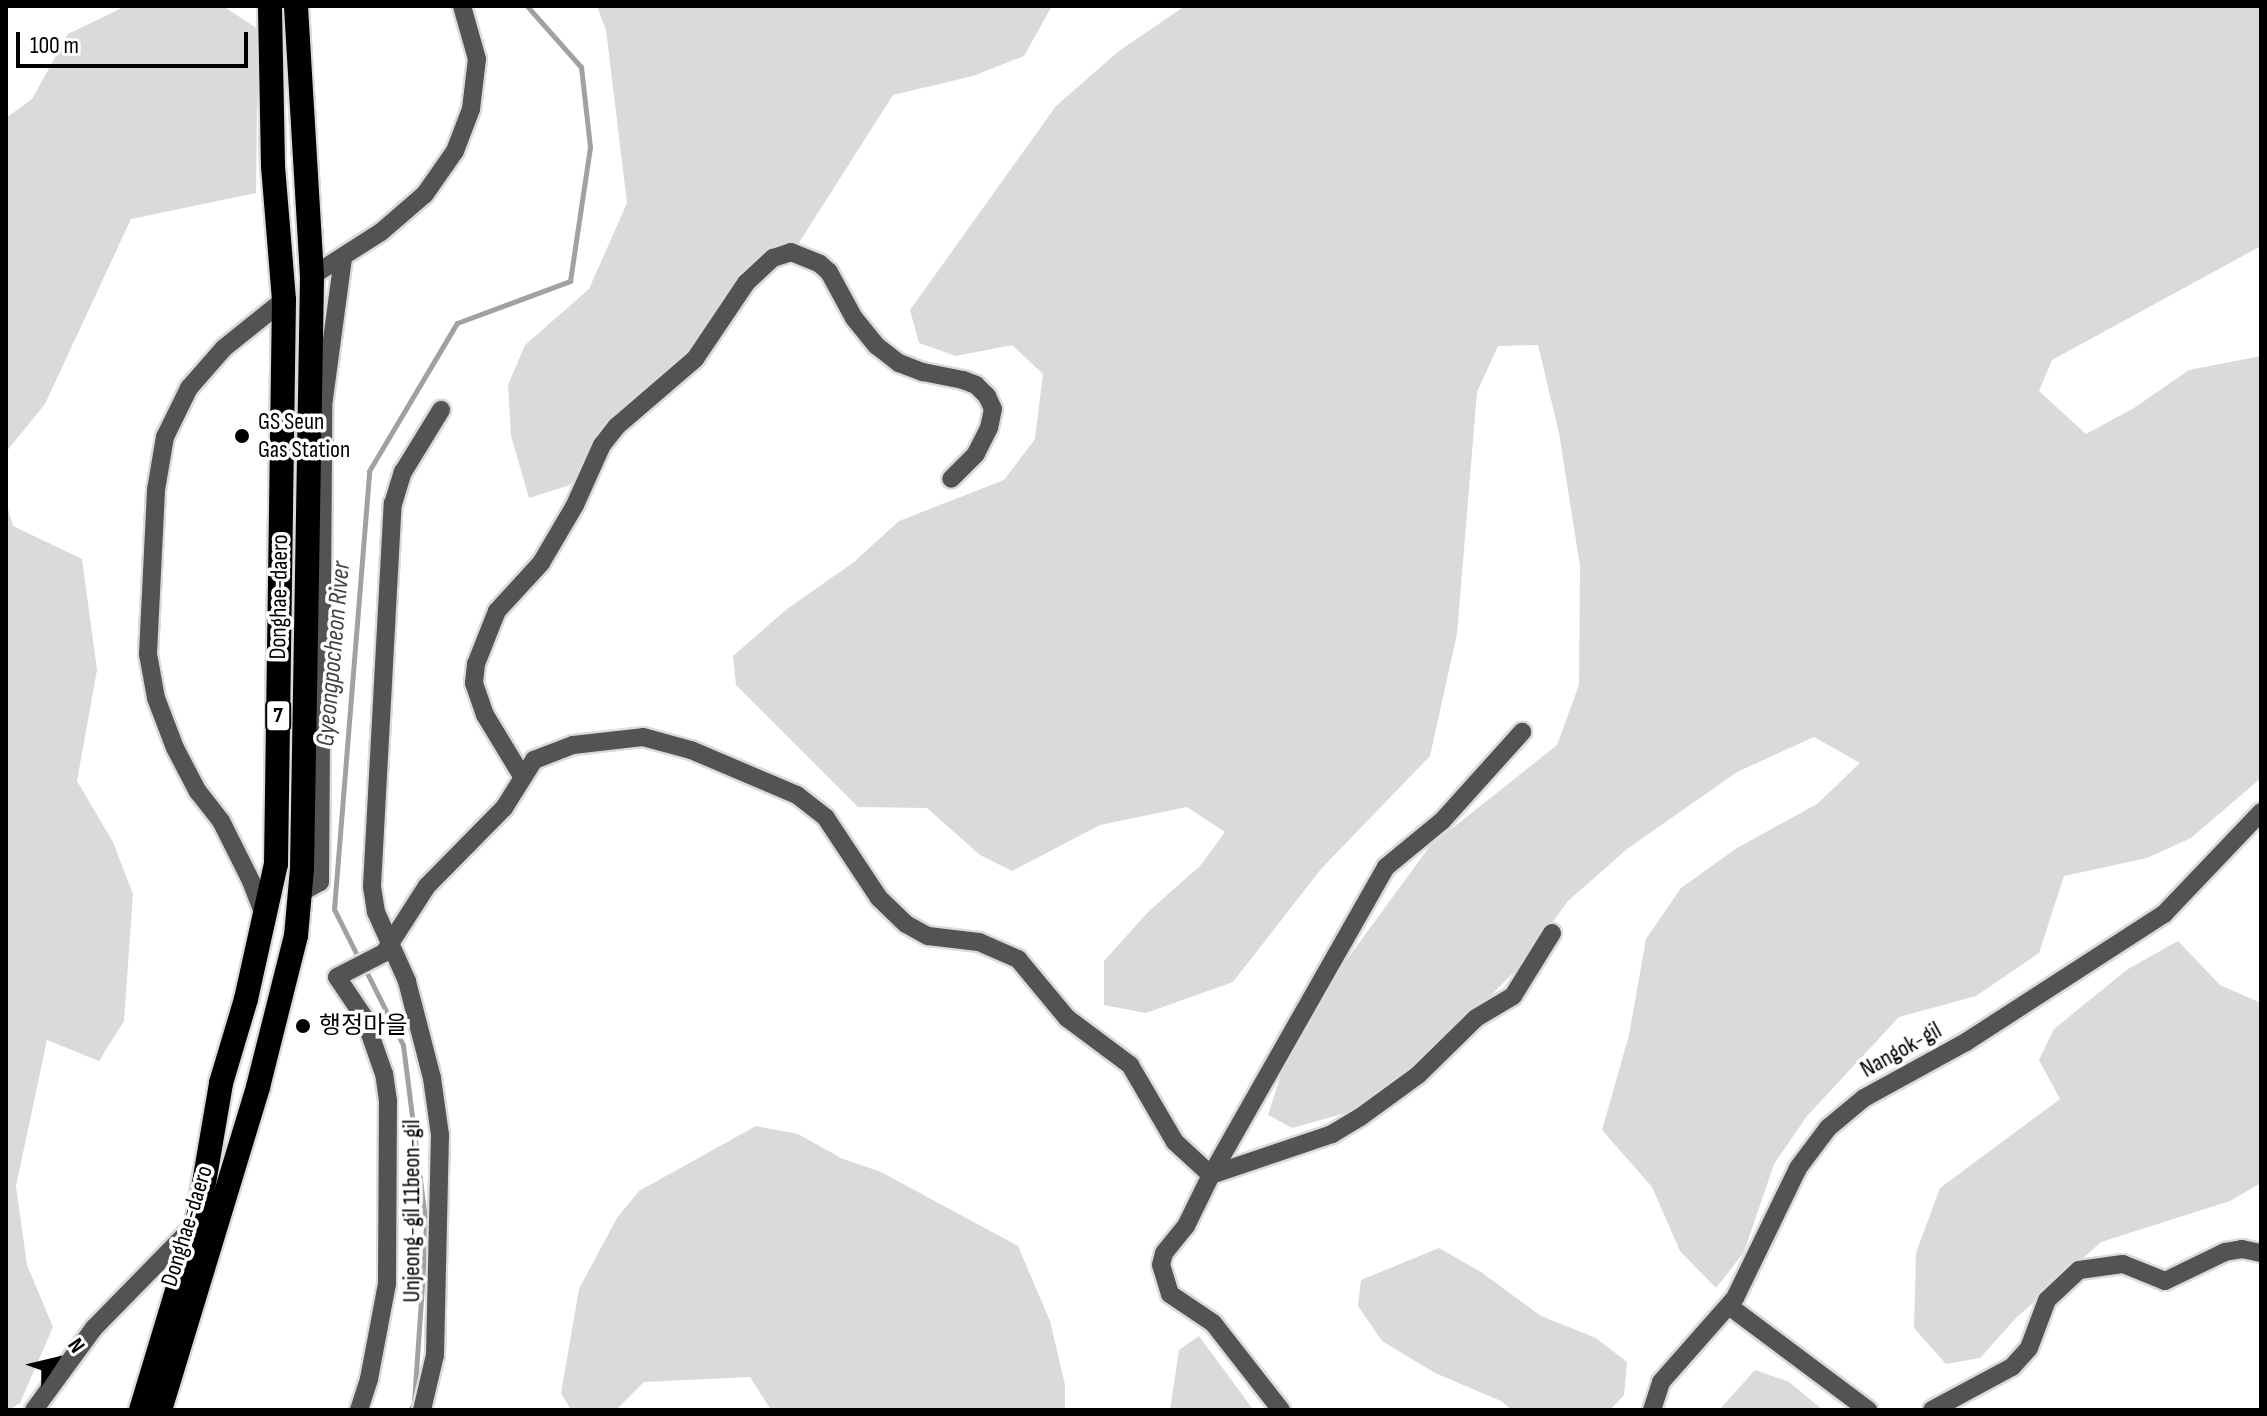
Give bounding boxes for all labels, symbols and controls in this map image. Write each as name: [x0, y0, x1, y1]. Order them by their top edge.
scale bar: [20, 16, 252, 66]
text: 100 m: [30, 31, 79, 60]
place label: GS Seun Gas Station: [258, 408, 350, 464]
marker: GS Seun Gas Station: [233, 427, 251, 445]
street label: Donghae-daero: [264, 534, 294, 660]
water label: Gyeongpocheon River: [310, 560, 358, 748]
road number: 7: [264, 698, 292, 734]
place label: 행정마을: [319, 1012, 407, 1040]
street label: Nangok-gil: [1855, 1016, 1947, 1084]
marker: 행정마을: [294, 1017, 312, 1035]
street label: Unjeong-gil 11beon-gil: [398, 1120, 426, 1302]
street label: Donghae-daero: [155, 1162, 219, 1290]
north arrow: [16, 1320, 96, 1400]
text: N: [62, 1333, 90, 1359]

